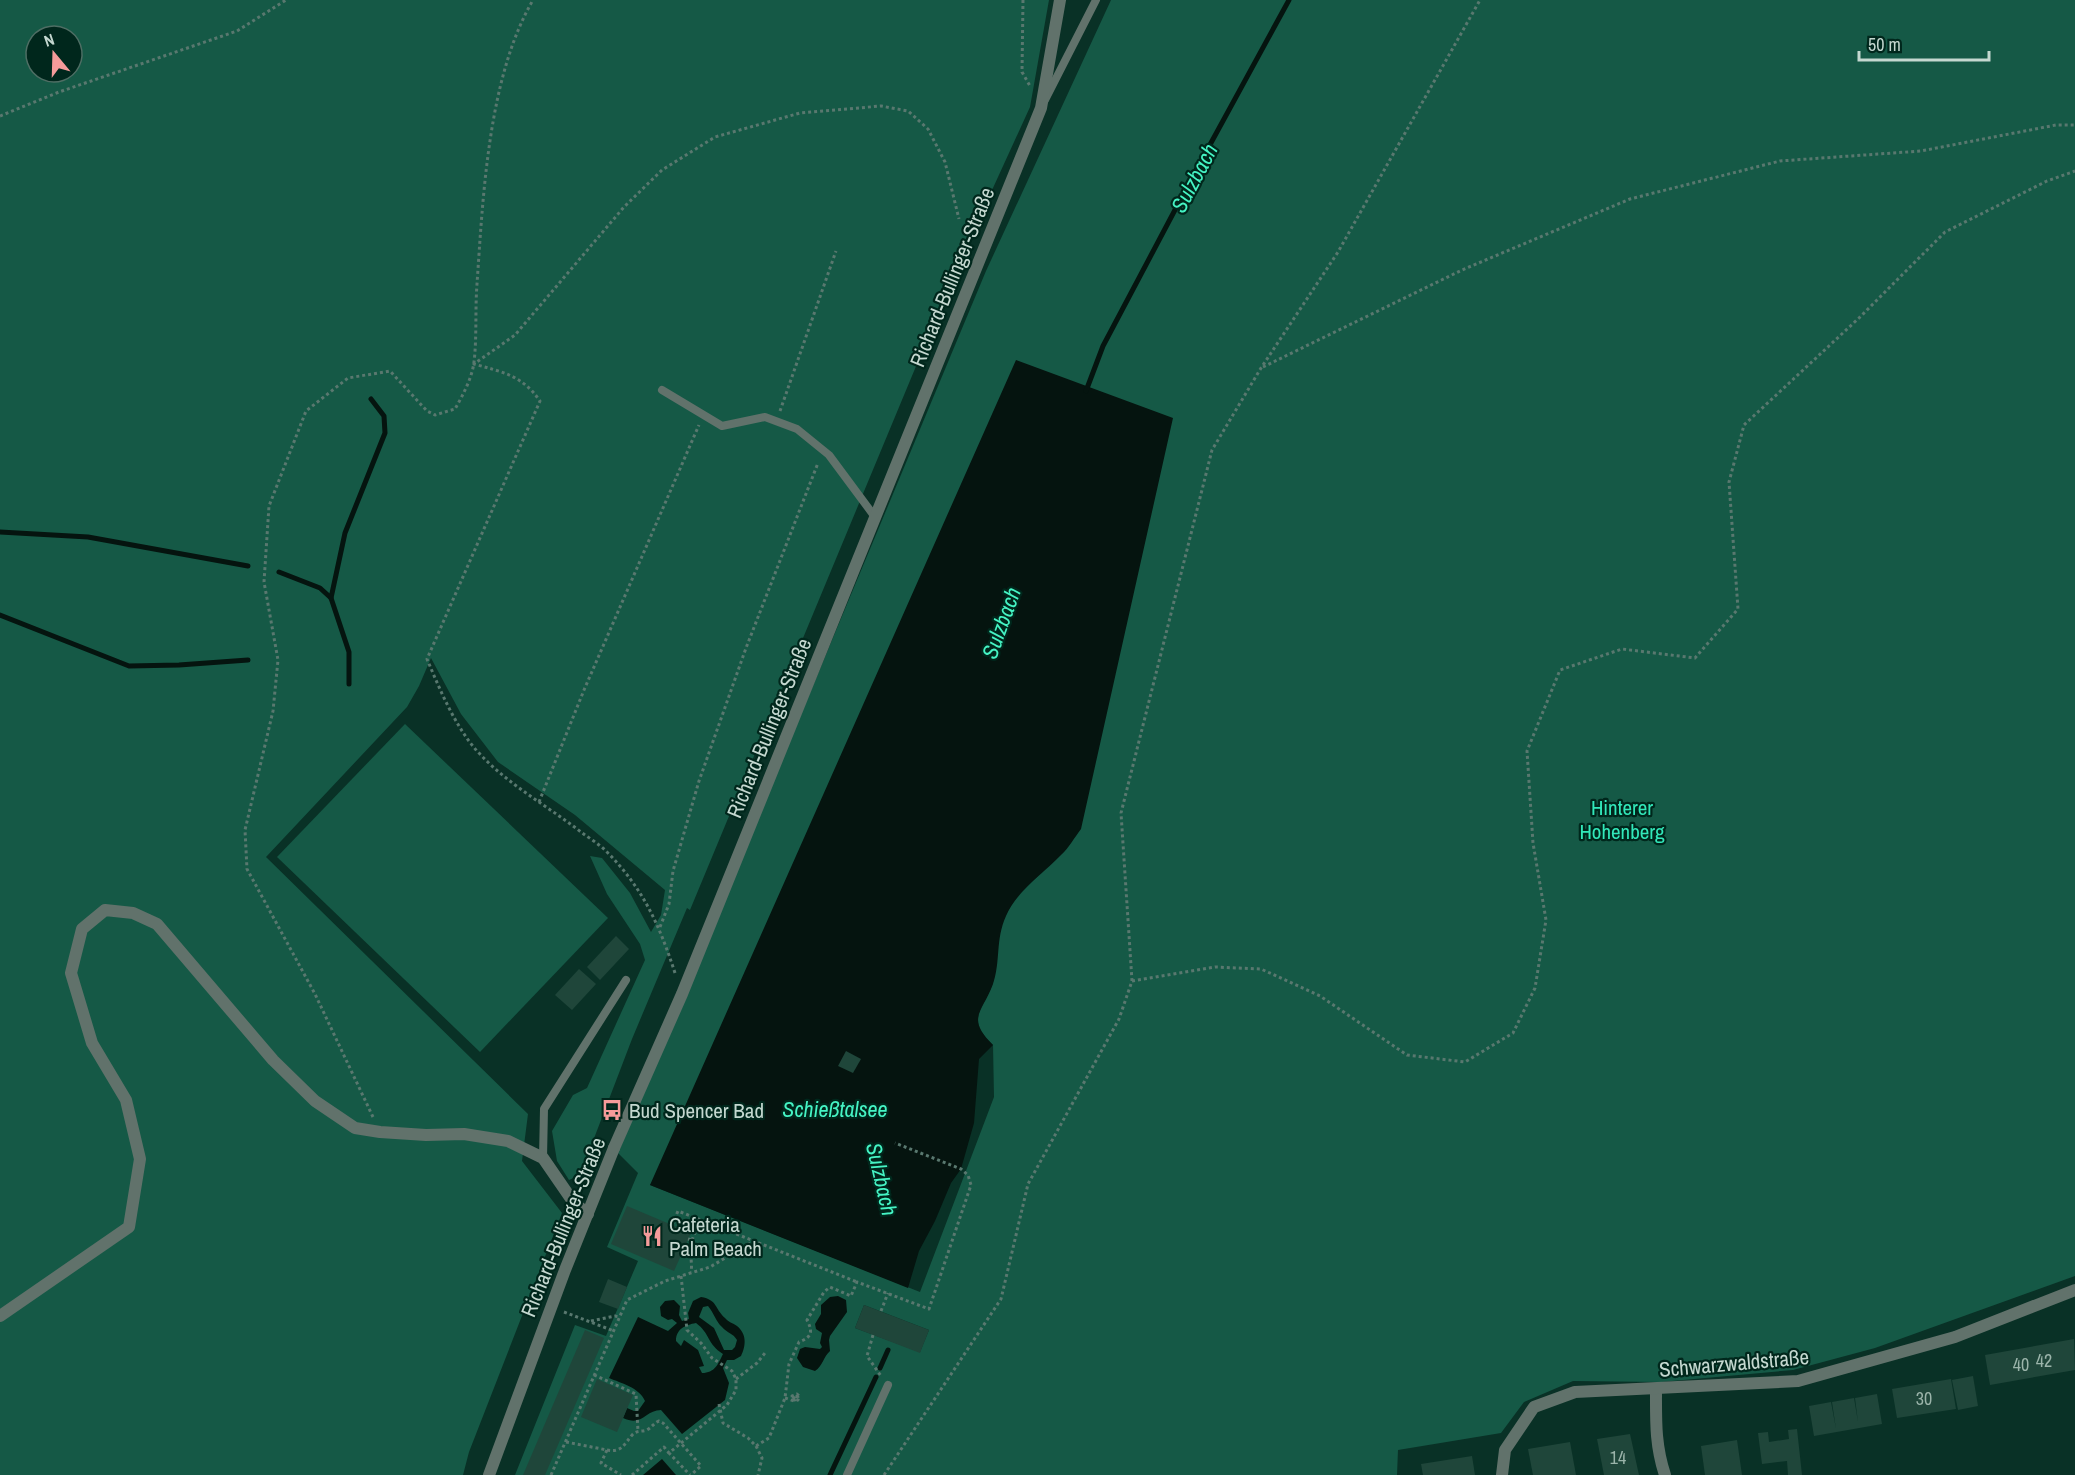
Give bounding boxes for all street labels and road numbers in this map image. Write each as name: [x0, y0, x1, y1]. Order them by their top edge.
street label: Richard-Bullinger-Straße: [903, 183, 1001, 371]
street label: Richard-Bullinger-Straße: [720, 634, 818, 822]
street label: Richard-Bullinger-Straße: [514, 1133, 612, 1321]
street label: Schwarzwaldstraße: [1658, 1342, 1810, 1384]

